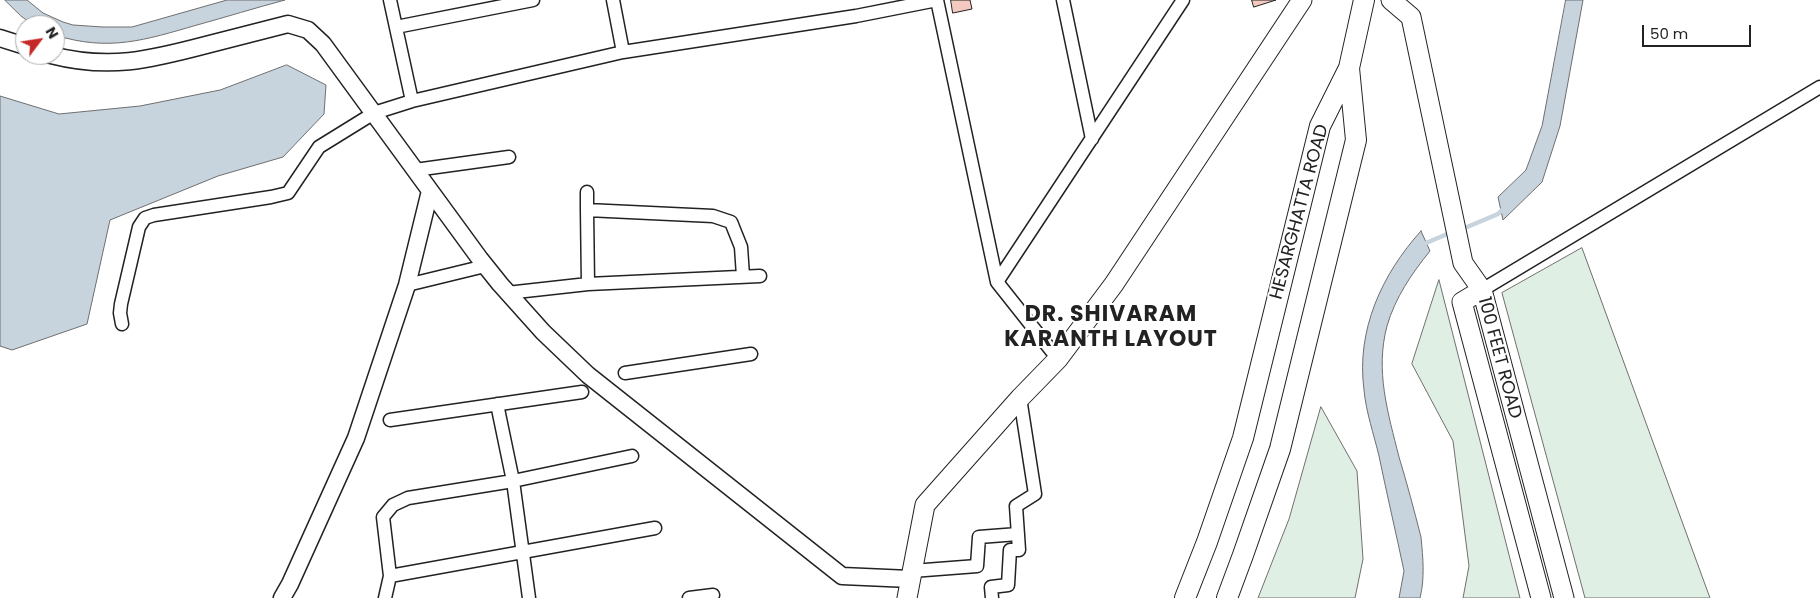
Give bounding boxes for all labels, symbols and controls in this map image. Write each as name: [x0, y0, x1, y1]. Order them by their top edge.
north arrow: [15, 15, 65, 65]
scale bar: [1645, 15, 1754, 47]
text: N: [41, 23, 63, 42]
text: 50 m: [1650, 23, 1688, 44]
street label: HESARGHATTA ROAD: [1266, 122, 1334, 302]
street label: 100 FEET ROAD: [1472, 295, 1526, 421]
district label: DR. SHIVARAM KARANTH LAYOUT: [1002, 302, 1220, 354]

